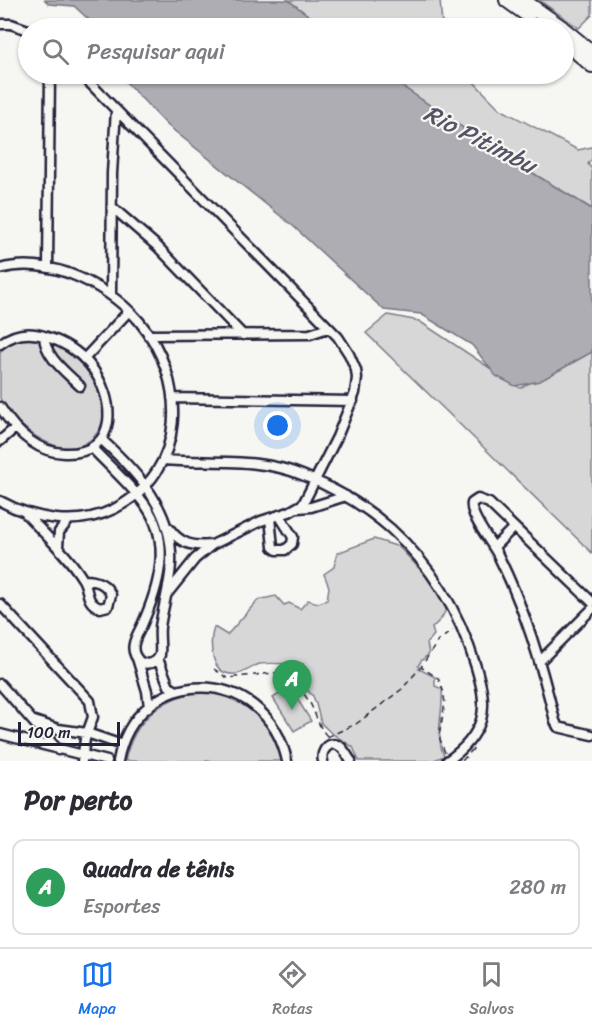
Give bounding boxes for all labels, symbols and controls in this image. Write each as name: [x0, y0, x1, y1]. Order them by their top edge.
search box: [18, 18, 574, 84]
text: Pesquisar aqui: [87, 32, 225, 71]
icon: search: [39, 35, 72, 68]
water label: Rio Pitimbu: [416, 93, 546, 187]
your location: [263, 411, 292, 440]
pin: A: [272, 660, 312, 710]
text: 100 m: [27, 718, 71, 747]
scale bar: [18, 719, 120, 746]
text: Por perto: [24, 777, 132, 823]
text: Quadra de tênis: [83, 850, 234, 889]
text: A: [39, 870, 52, 905]
text: 280 m: [509, 870, 566, 905]
text: Esportes: [83, 889, 160, 924]
tab: Mapa: [78, 958, 116, 1023]
tab: Rotas: [272, 958, 313, 1023]
tab: Salvos: [469, 958, 514, 1023]

